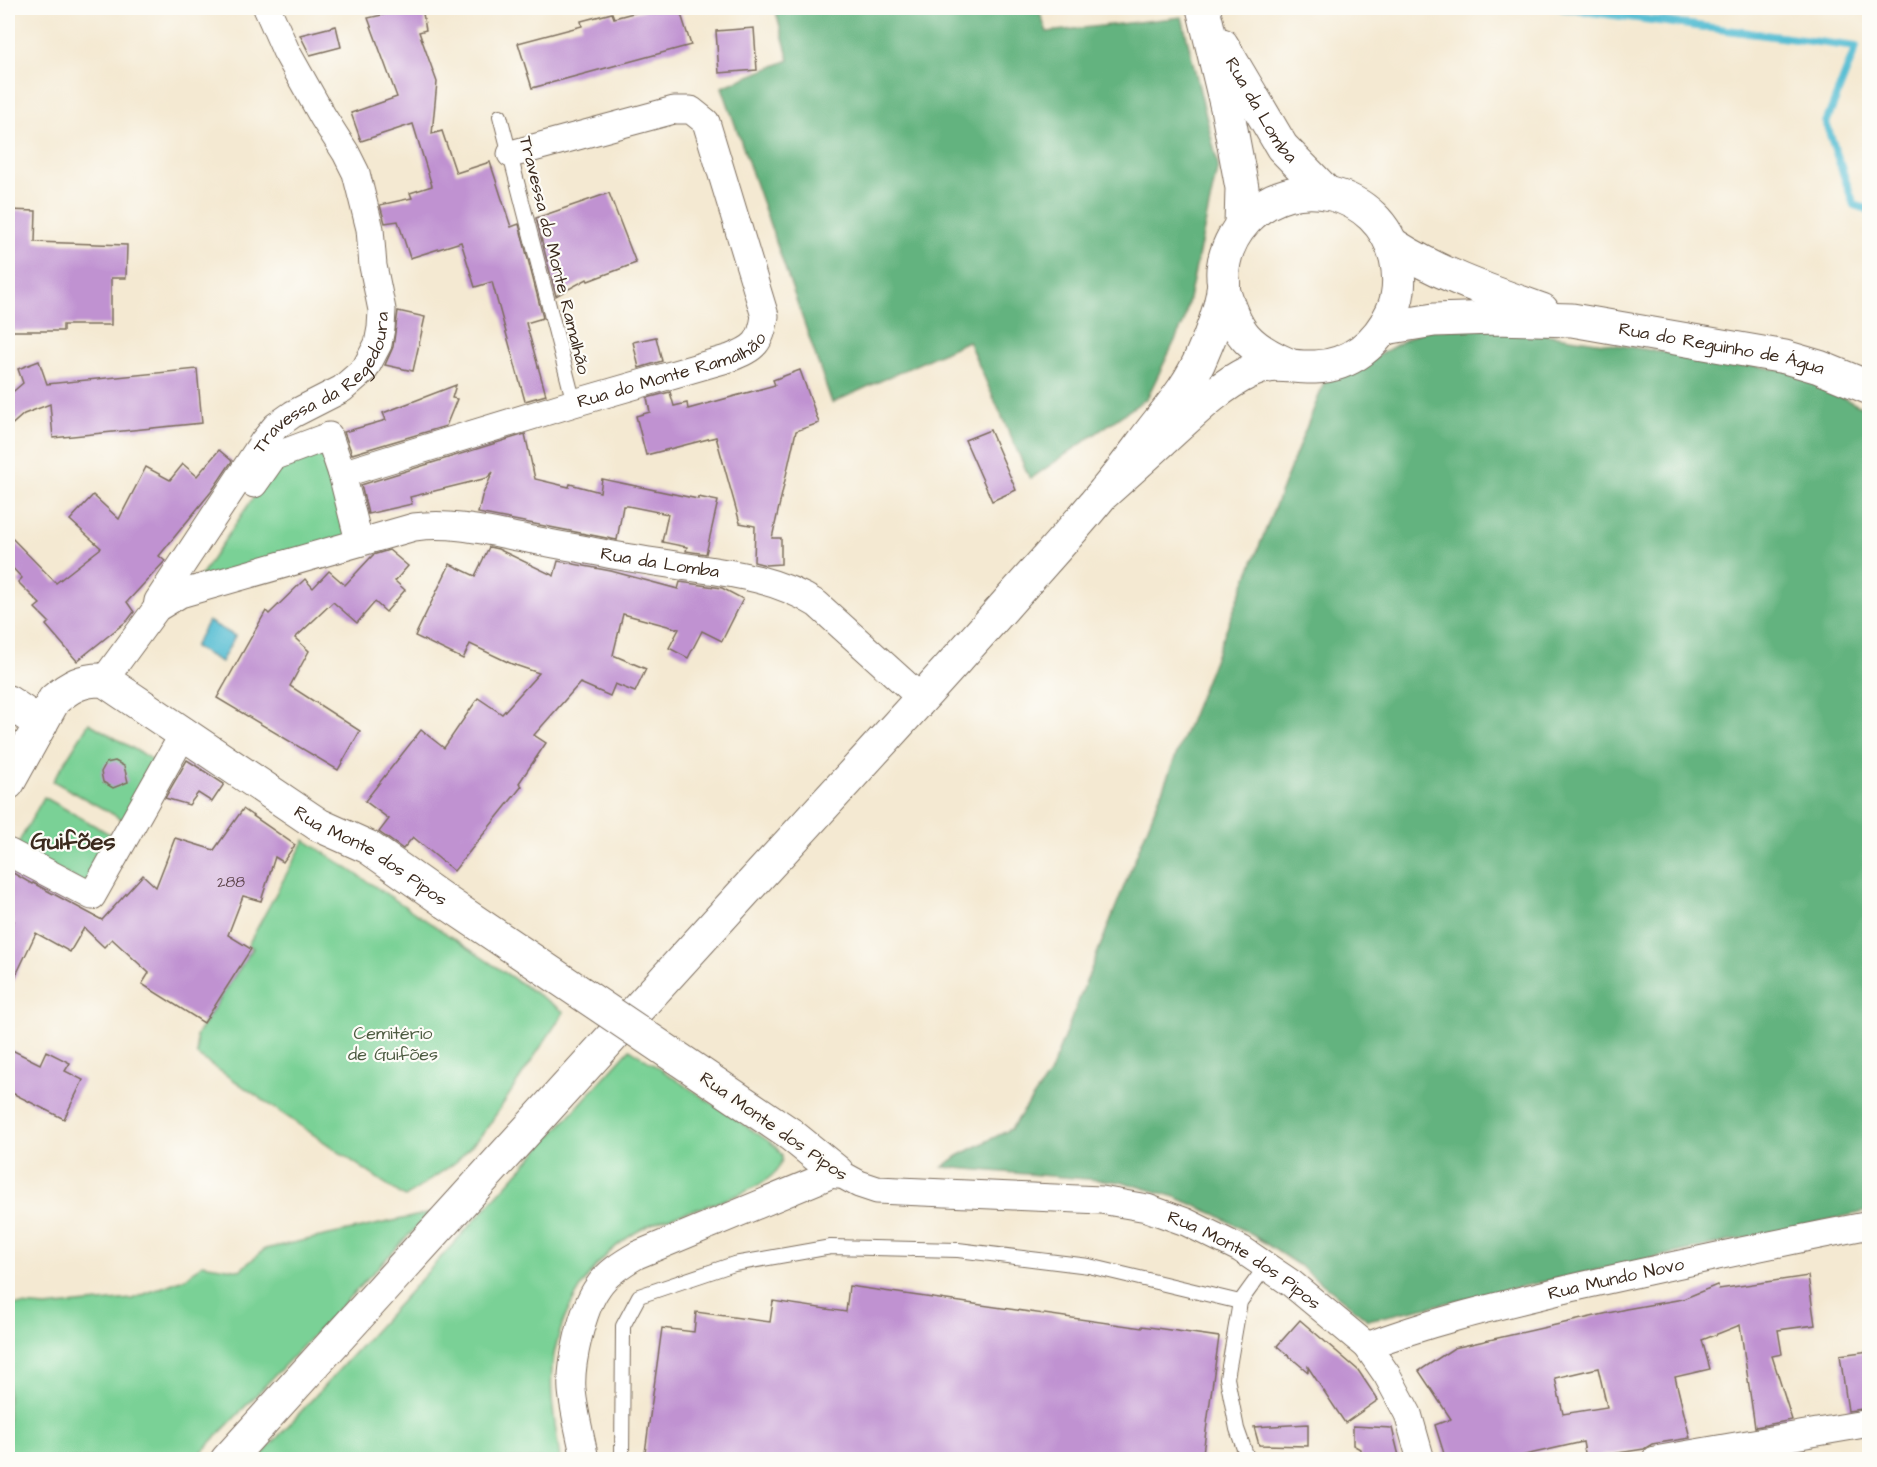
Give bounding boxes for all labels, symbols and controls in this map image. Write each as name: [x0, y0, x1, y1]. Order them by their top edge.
street label: Rua da Lomba: [1219, 53, 1303, 169]
street label: Travessa do Monte Ramalhão: [513, 133, 596, 377]
street label: Travessa da Regedoura: [247, 311, 395, 458]
street label: Rua do Reguinho de Água: [1617, 316, 1828, 381]
street label: Rua do Monte Ramalhão: [574, 328, 773, 414]
street label: Rua da Lomba: [598, 541, 721, 584]
street label: Rua Monte dos Pipos: [289, 800, 452, 912]
district label: Guifões: [30, 825, 116, 859]
house number: 288: [217, 872, 245, 893]
park label: Cemitério de Guifões: [348, 1021, 438, 1067]
street label: Rua Monte dos Pipos: [695, 1066, 853, 1187]
street label: Rua Monte dos Pipos: [1164, 1204, 1326, 1316]
street label: Rua Mundo Novo: [1545, 1252, 1686, 1306]

